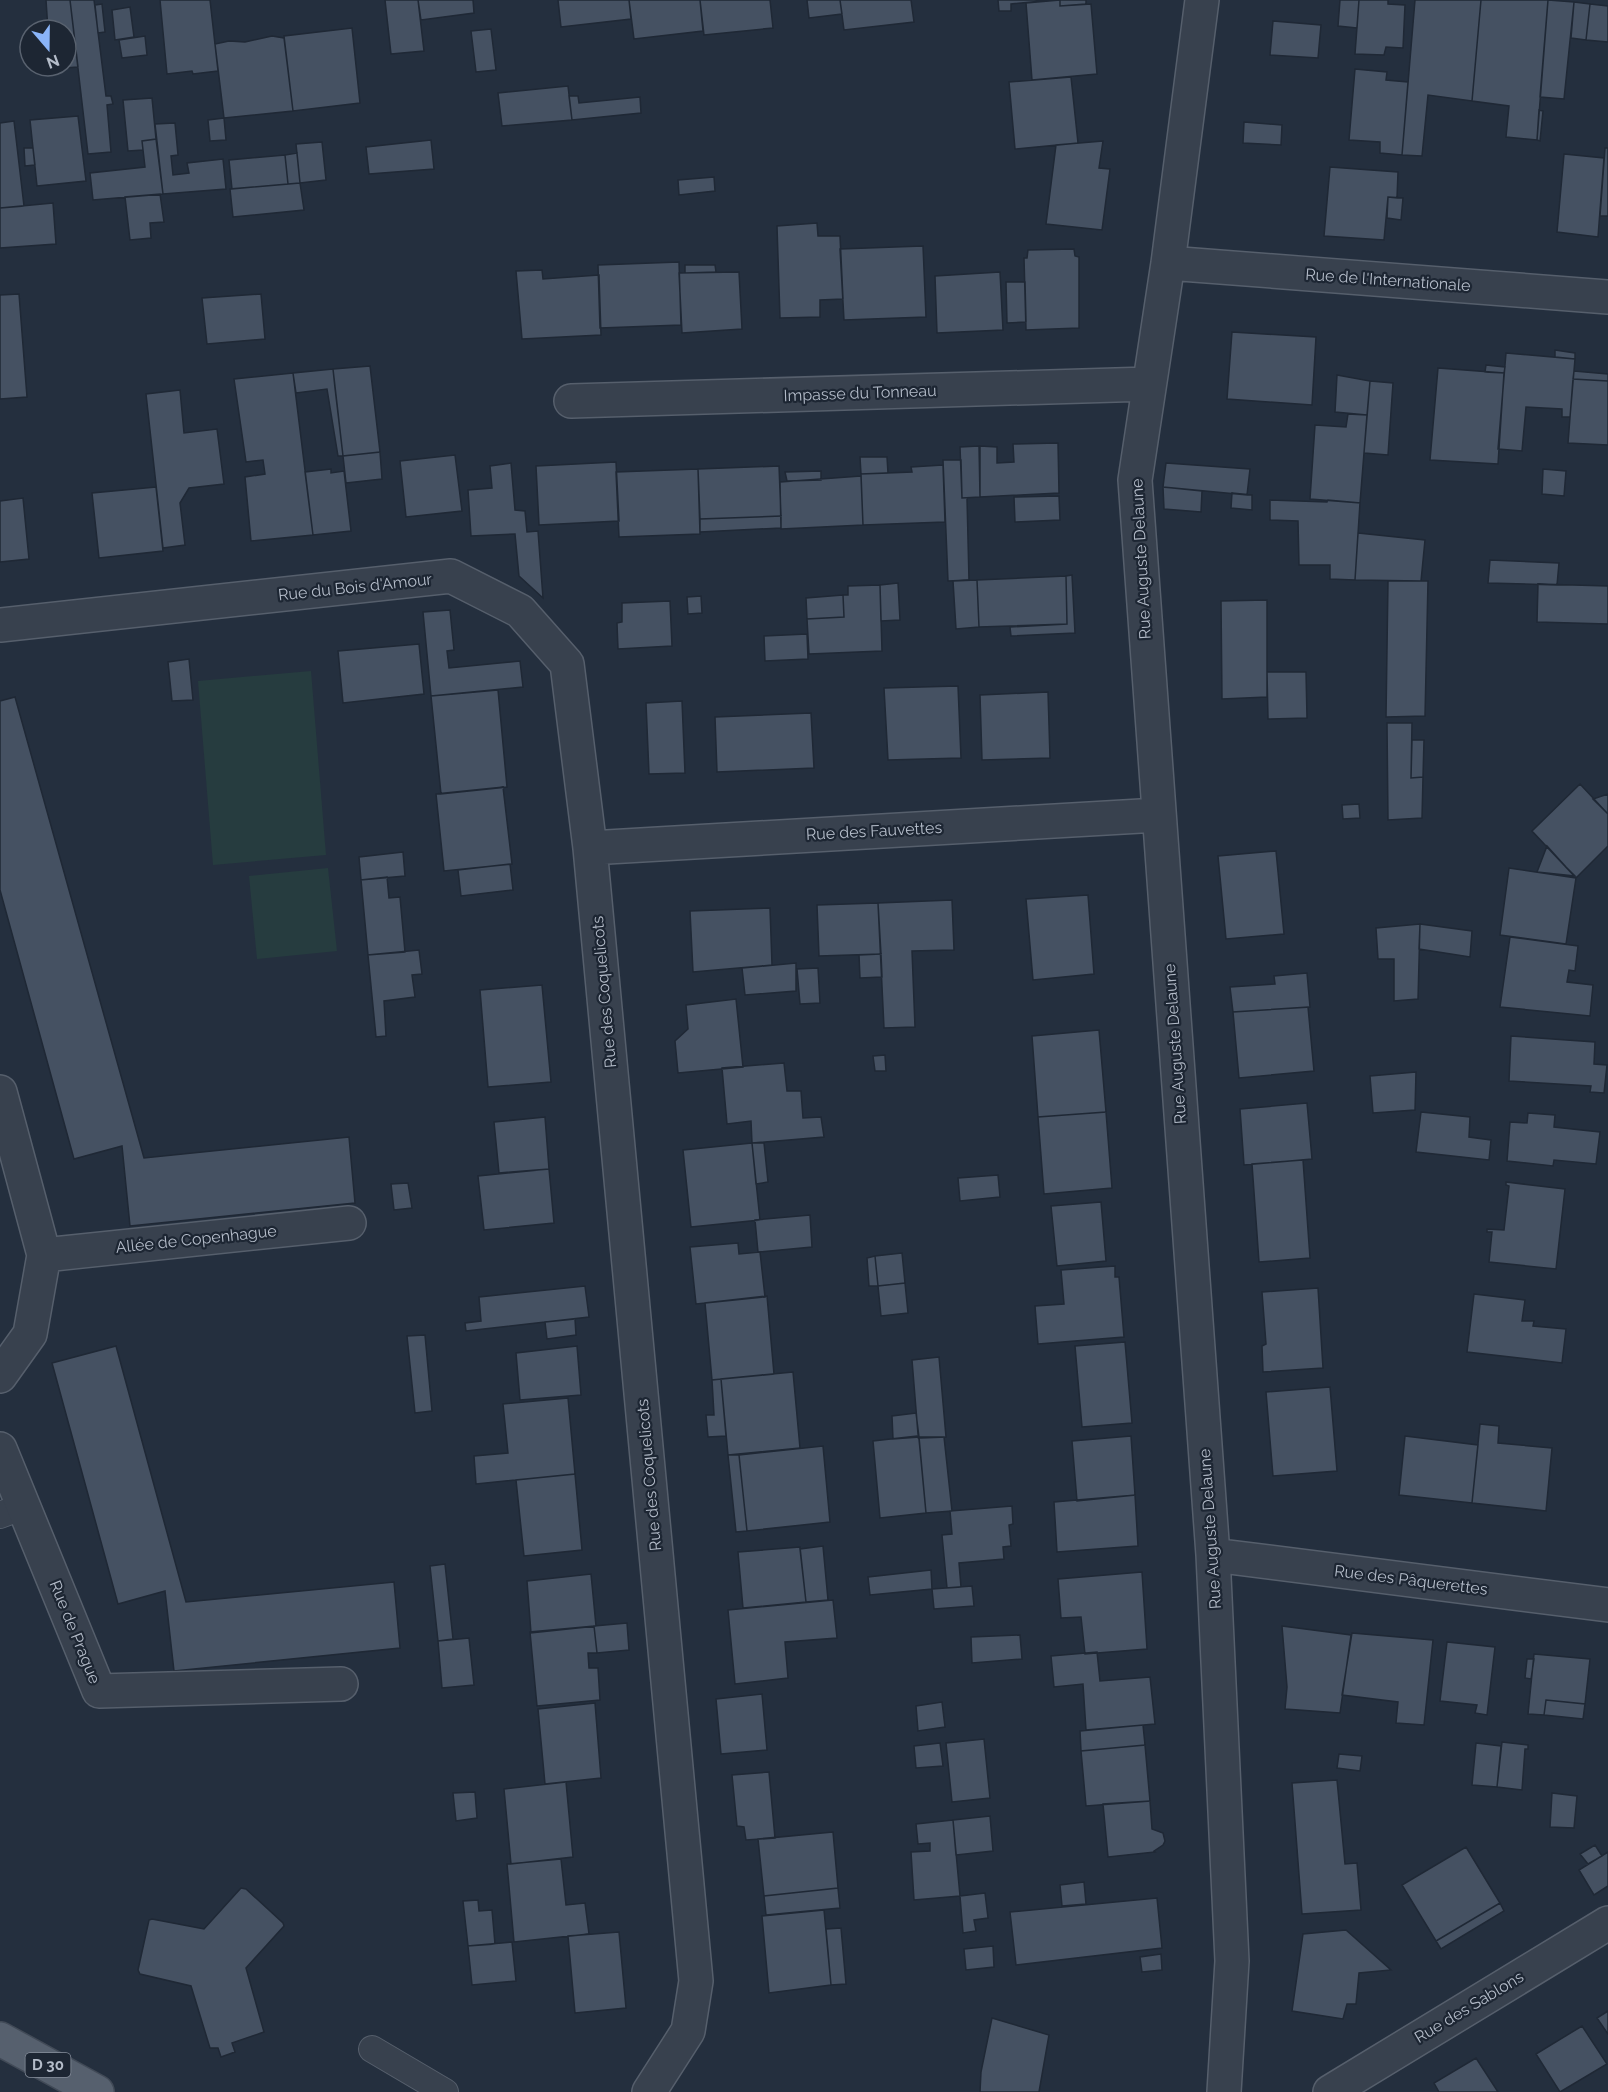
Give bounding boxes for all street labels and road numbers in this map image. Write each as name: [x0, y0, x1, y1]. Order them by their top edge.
street label: Rue de l'Internationale: [1305, 265, 1471, 295]
street label: Impasse du Tonneau: [783, 381, 937, 405]
street label: Rue Auguste Delaune: [1127, 478, 1155, 640]
street label: Rue du Bois d'Amour: [277, 569, 433, 605]
street label: Rue des Fauvettes: [805, 818, 943, 844]
street label: Rue des Coquelicots: [588, 915, 620, 1069]
street label: Rue Auguste Delaune: [1160, 963, 1190, 1125]
street label: Allée de Copenhague: [115, 1221, 277, 1257]
street label: Rue des Coquelicots: [633, 1398, 665, 1552]
street label: Rue Auguste Delaune: [1195, 1448, 1225, 1610]
street label: Rue des Pâquerettes: [1333, 1561, 1489, 1599]
street label: Rue de Prague: [46, 1578, 104, 1686]
street label: Rue des Sablons: [1411, 1967, 1527, 2047]
road number: D 30: [26, 2053, 70, 2077]

